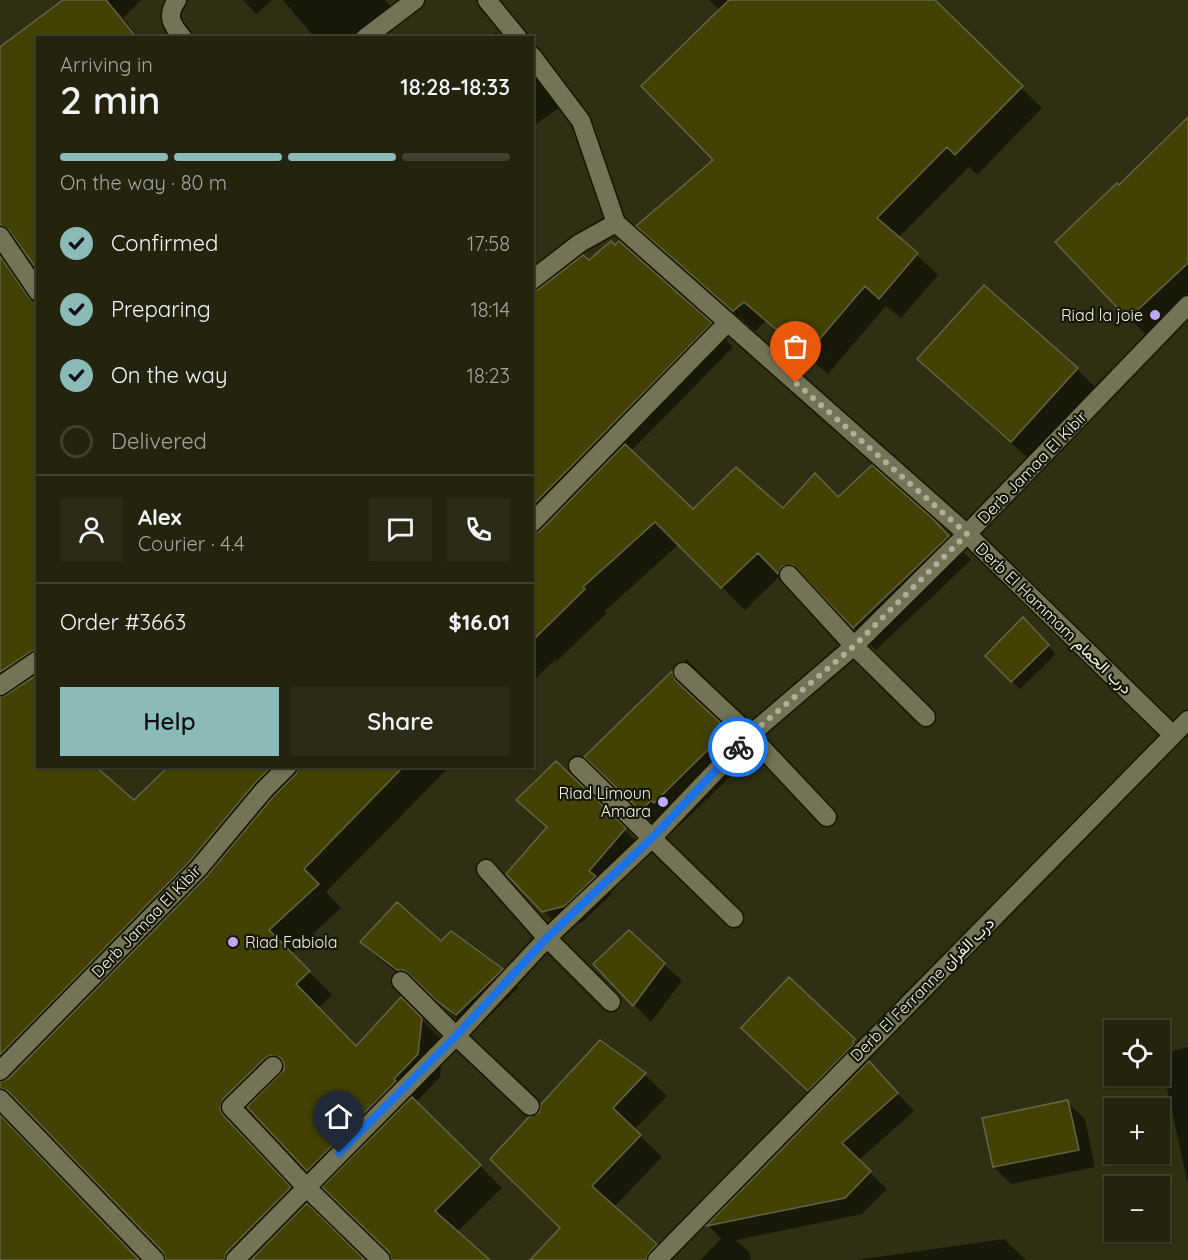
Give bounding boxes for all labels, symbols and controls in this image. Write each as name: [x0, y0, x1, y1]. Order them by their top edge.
text: Arriving in: [60, 52, 153, 77]
text: 18:28–18:33: [400, 73, 510, 101]
text: 2 min: [60, 75, 161, 124]
text: On the way · 80 m: [60, 170, 227, 195]
icon: check: [60, 227, 93, 260]
text: Confirmed: [111, 229, 218, 257]
text: 17:58: [467, 231, 510, 256]
icon: check: [60, 293, 93, 326]
text: Preparing: [111, 295, 211, 323]
text: 18:14: [470, 297, 510, 322]
place label: Riad la joie: [1061, 305, 1143, 325]
marker: Riad la joie: [1148, 308, 1162, 322]
pin: [770, 321, 821, 383]
icon: bag: [779, 330, 812, 363]
icon: check: [60, 359, 93, 392]
text: On the way: [111, 361, 227, 389]
text: 18:23: [467, 363, 510, 388]
street label: Derb Jamaa El Kibir: [973, 406, 1091, 528]
text: Delivered: [111, 427, 207, 455]
button: person: [60, 498, 123, 561]
button: chat: [369, 498, 432, 561]
button: phone: [447, 498, 510, 561]
text: Alex: [138, 503, 181, 531]
text: Courier · 4.4: [138, 531, 244, 556]
street label: Derb El Hammam درب الحمام: [971, 538, 1136, 699]
text: Order #3663: [60, 608, 186, 636]
text: $16.01: [449, 608, 510, 636]
button: Help: [60, 687, 279, 756]
button: Share: [291, 687, 510, 756]
courier: [708, 717, 768, 777]
icon: bike: [722, 731, 755, 764]
place label: Riad Limoun Amara: [559, 783, 651, 821]
marker: Riad Limoun Amara: [656, 795, 670, 809]
street label: Derb Jamaa El Kibir: [87, 860, 205, 982]
street label: Derb El Ferranne درب الفران: [846, 913, 999, 1066]
place label: Riad Fabiola: [245, 932, 338, 952]
marker: Riad Fabiola: [226, 935, 240, 949]
map controls: [1104, 1020, 1170, 1242]
button: locate: [1104, 1020, 1170, 1086]
pin: [313, 1091, 364, 1153]
button: +: [1104, 1098, 1170, 1164]
icon: home: [322, 1100, 355, 1133]
button: −: [1104, 1176, 1170, 1242]

